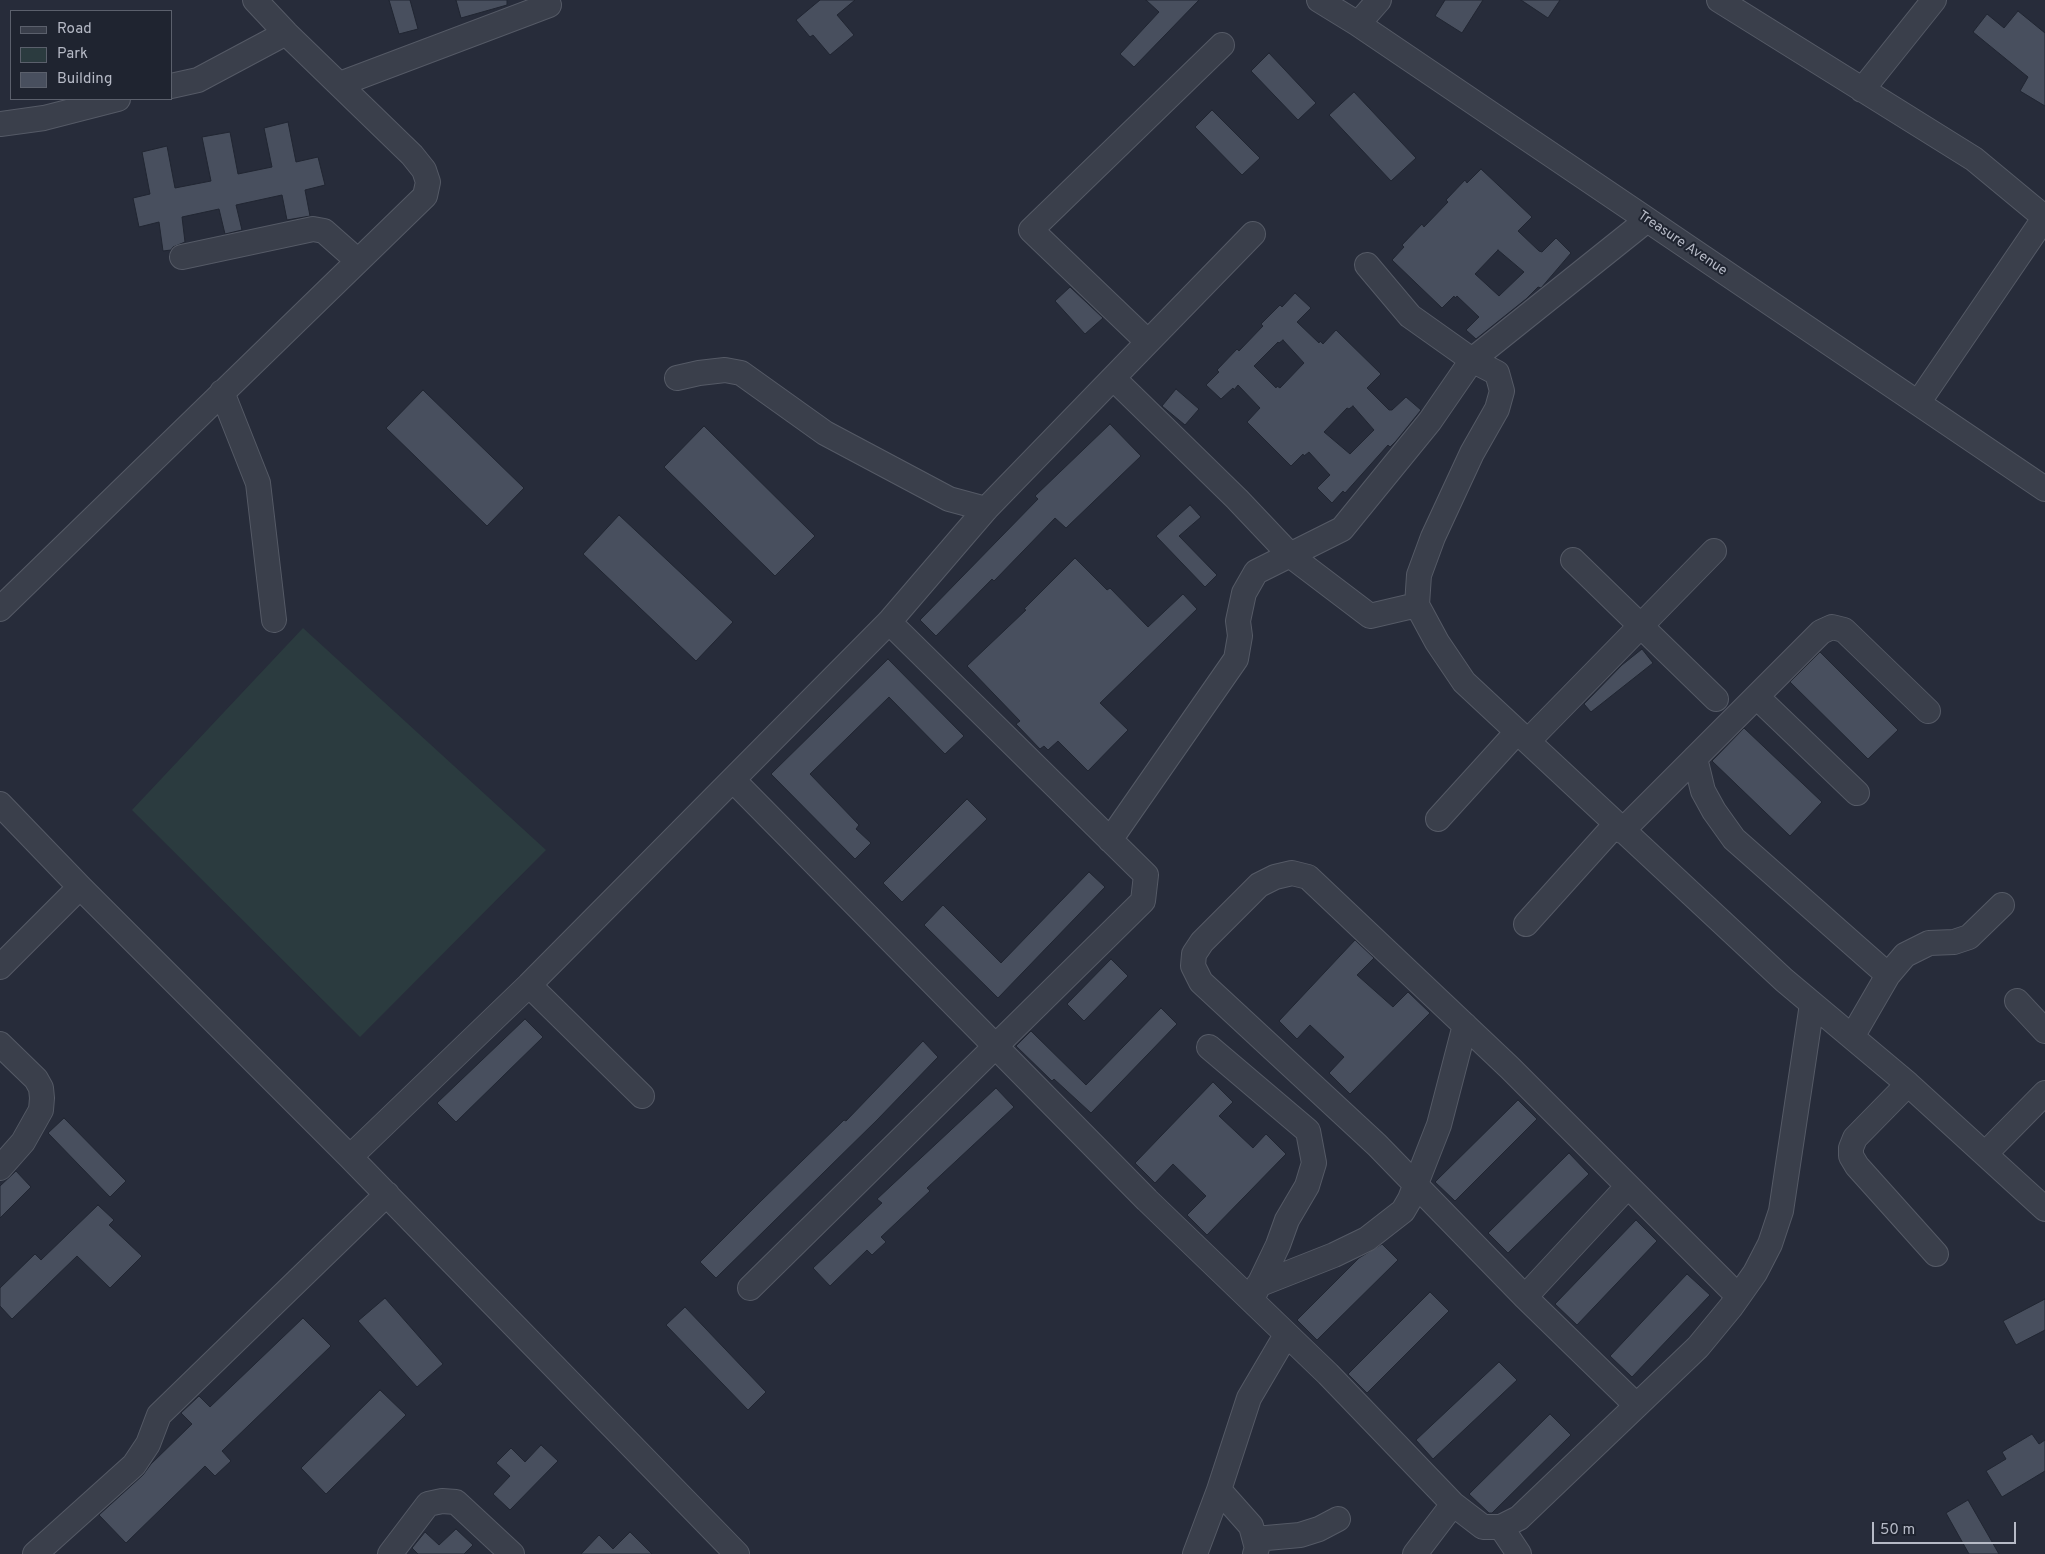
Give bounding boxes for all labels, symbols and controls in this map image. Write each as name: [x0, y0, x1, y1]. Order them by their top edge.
legend: [10, 10, 172, 100]
text: Road: [57, 20, 92, 39]
text: Park: [57, 45, 88, 64]
text: Building: [57, 70, 112, 89]
street label: Treasure Avenue: [1634, 208, 1730, 280]
scale bar: [1875, 1512, 2019, 1544]
text: 50 m: [1880, 1521, 1915, 1540]

